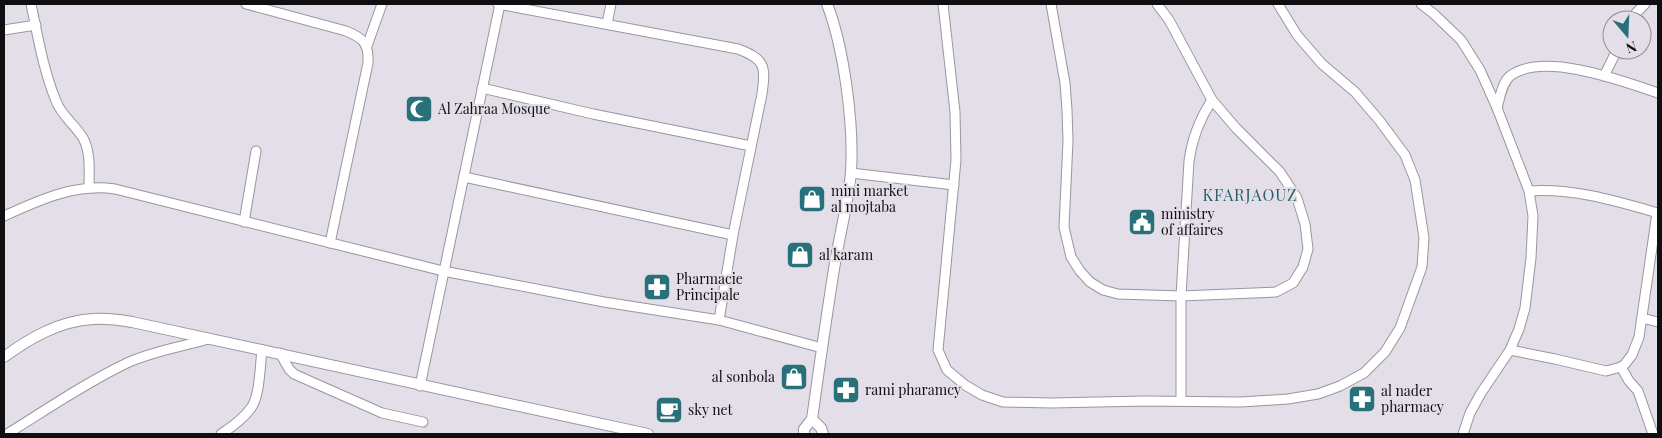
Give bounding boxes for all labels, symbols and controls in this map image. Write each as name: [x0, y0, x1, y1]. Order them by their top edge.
north arrow: [1602, 10, 1652, 60]
text: N: [1624, 37, 1639, 58]
mosque icon: Al Zahraa Mosque: [404, 94, 434, 124]
place label: Al Zahraa Mosque: [437, 99, 550, 118]
place label: mini market al mojtaba: [831, 181, 909, 216]
shop icon: mini market al mojtaba: [797, 184, 827, 214]
district label: KFARJAOUZ: [1202, 184, 1298, 205]
place label: ministry of affaires: [1161, 204, 1223, 239]
public building icon: ministry of affaires: [1127, 207, 1157, 237]
shop icon: al karam: [785, 240, 815, 270]
place label: al karam: [819, 245, 874, 264]
place label: Pharmacie Principale: [676, 269, 743, 304]
pharmacy icon: Pharmacie Principale: [642, 272, 672, 302]
shop icon: al sonbola: [779, 362, 809, 392]
place label: al sonbola: [712, 367, 775, 386]
pharmacy icon: rami pharamcy: [831, 375, 861, 405]
place label: rami pharamcy: [865, 380, 961, 399]
place label: al nader pharmacy: [1381, 381, 1444, 416]
pharmacy icon: al nader pharmacy: [1347, 384, 1377, 414]
cafe icon: sky net: [654, 395, 684, 425]
place label: sky net: [688, 400, 734, 419]

